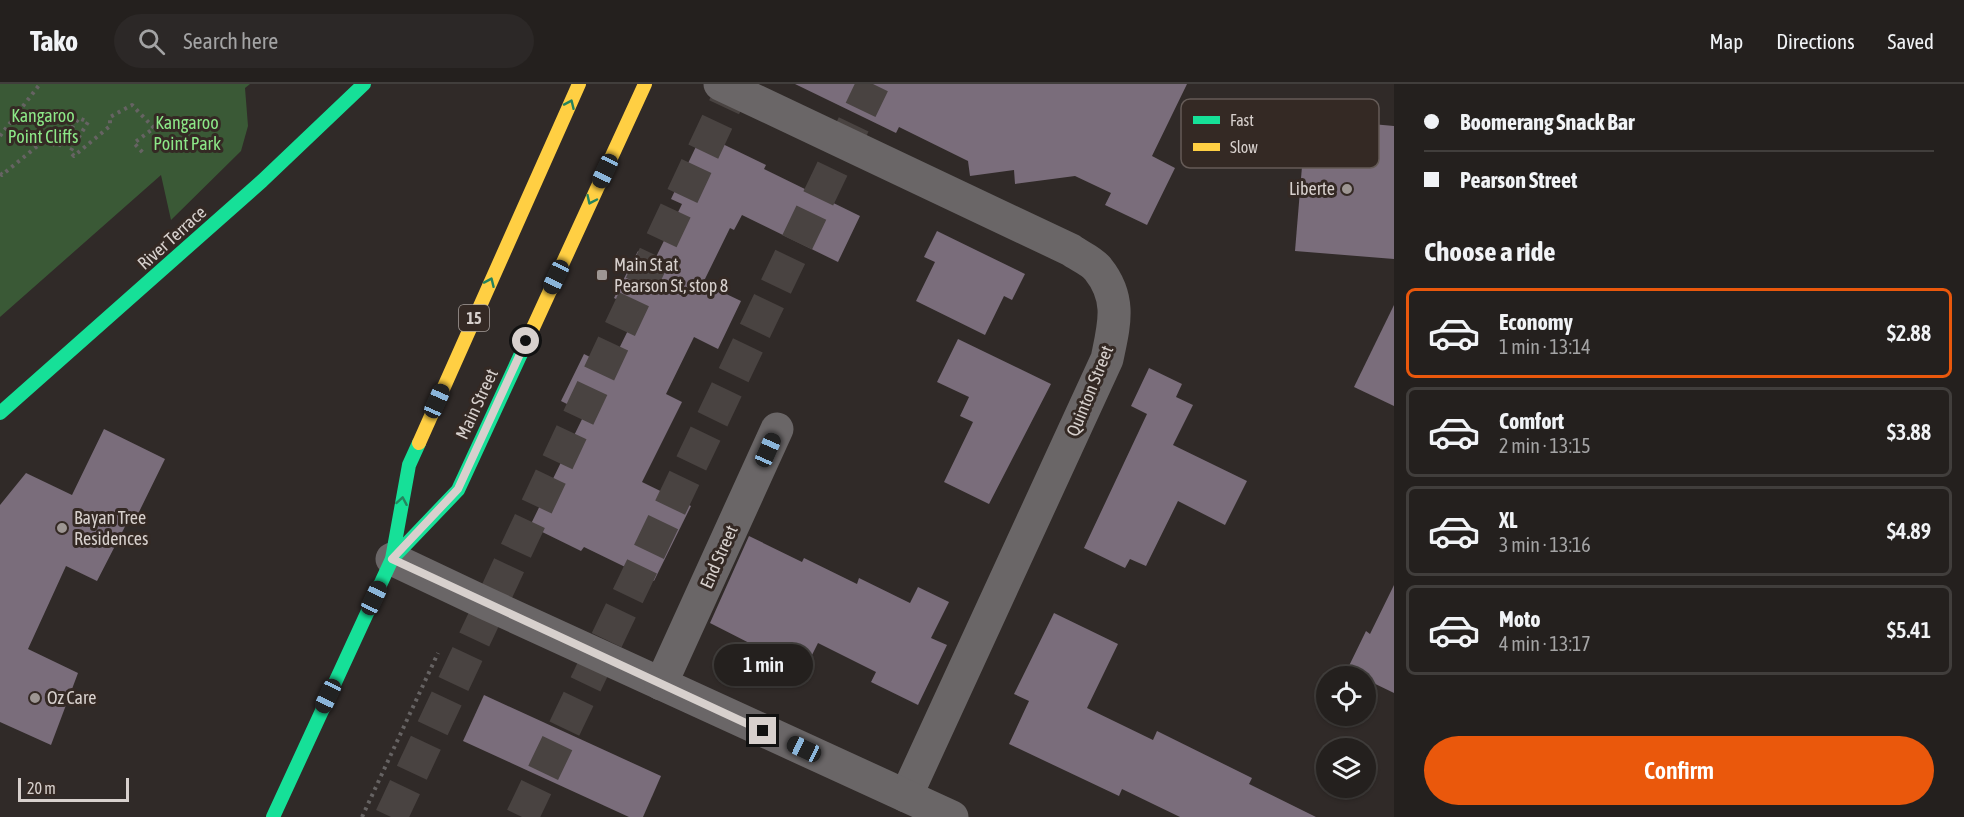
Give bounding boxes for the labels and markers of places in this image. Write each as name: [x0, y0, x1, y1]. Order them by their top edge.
place label: Liberte: [1289, 178, 1335, 199]
marker: Liberte: [1340, 182, 1354, 196]
place label: Main St at Pearson St, stop 8: [614, 254, 728, 296]
marker: Main St at Pearson St, stop 8: [595, 268, 609, 282]
place label: Bayan Tree Residences: [74, 507, 148, 549]
marker: Bayan Tree Residences: [55, 521, 69, 535]
place label: Oz Care: [47, 687, 96, 708]
marker: Oz Care: [28, 691, 42, 705]

